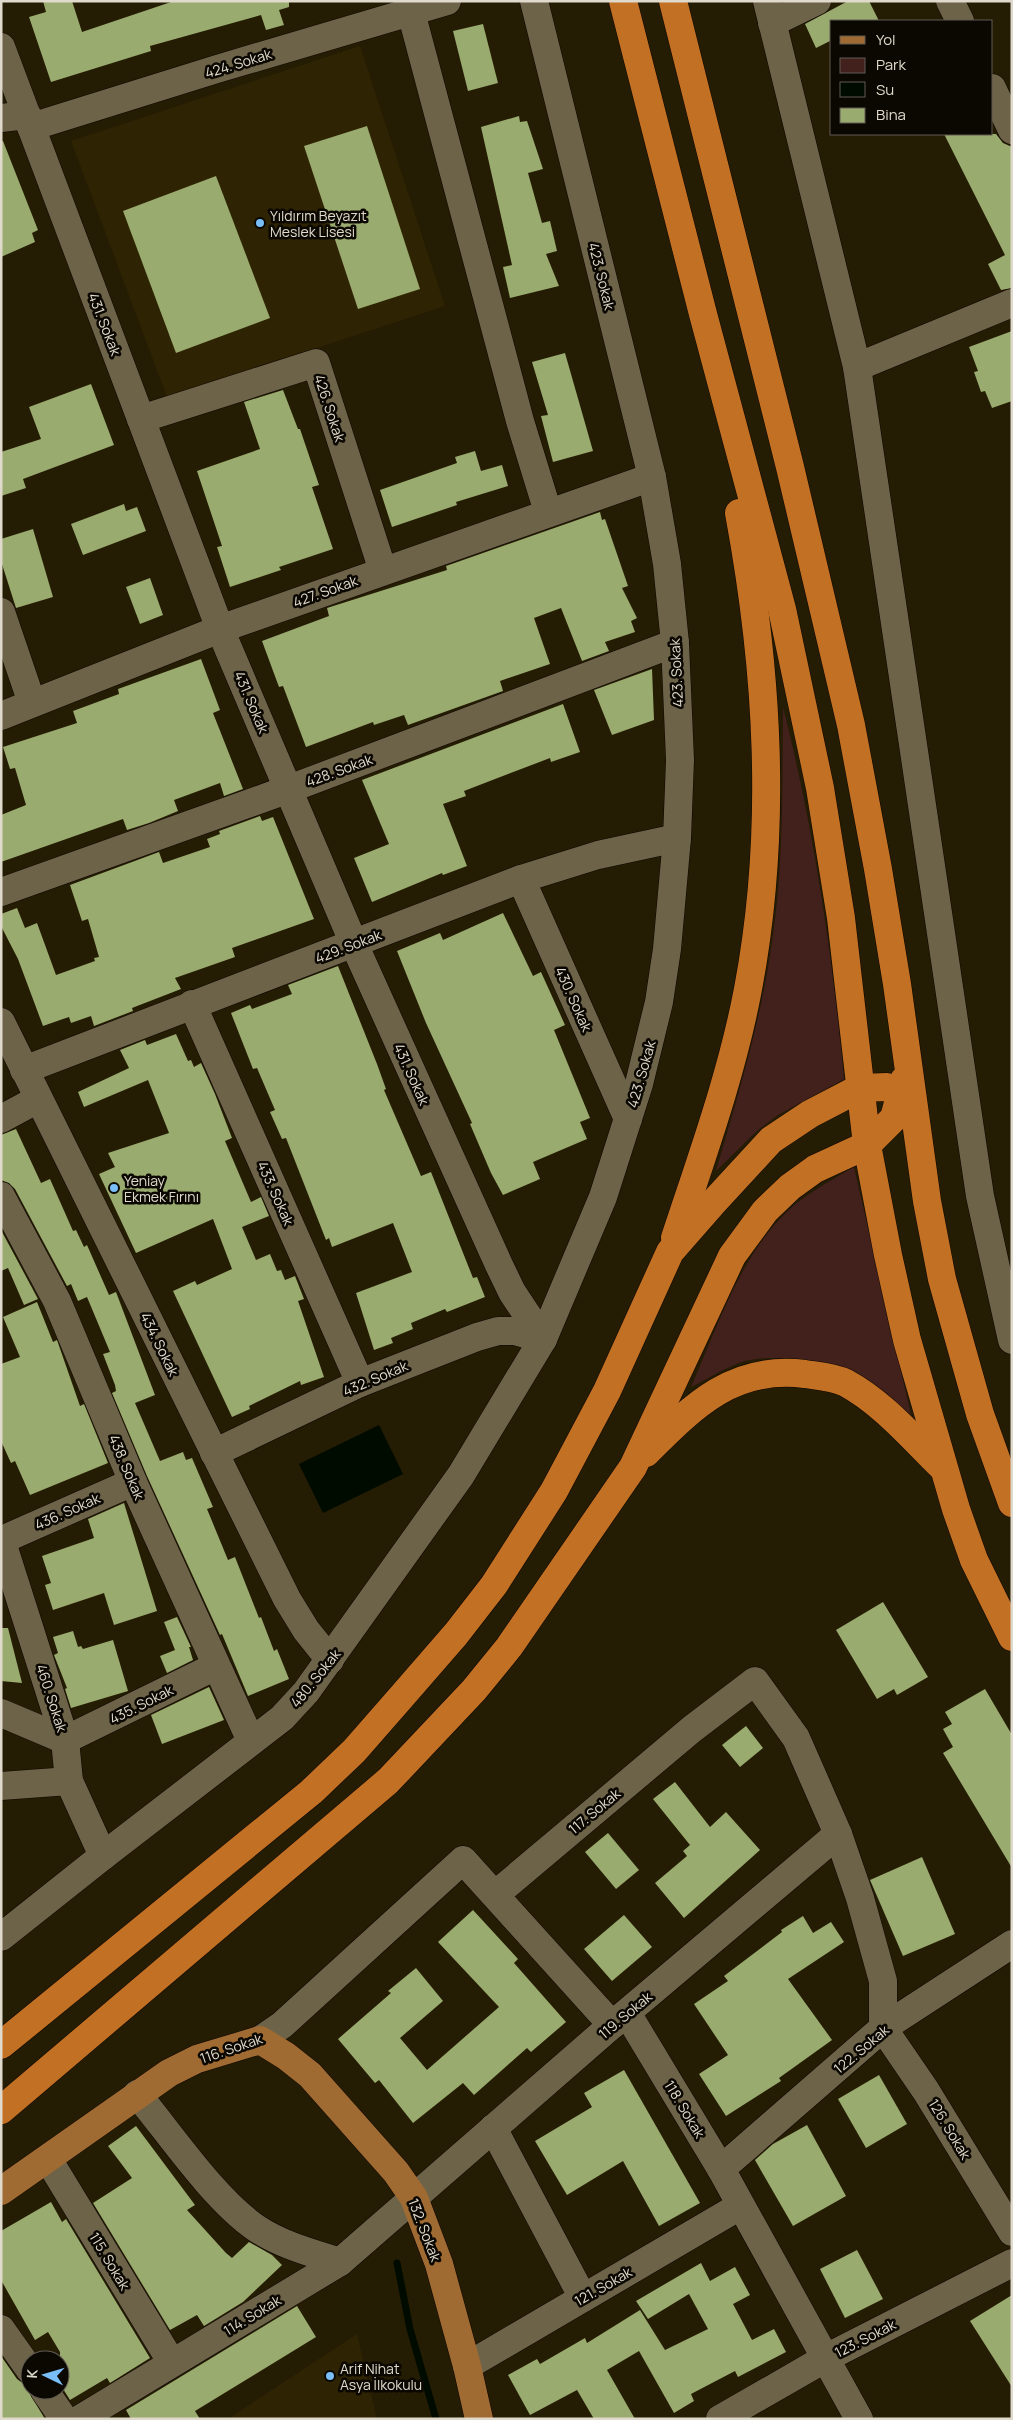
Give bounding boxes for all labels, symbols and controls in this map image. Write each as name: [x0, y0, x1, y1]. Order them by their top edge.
legend: [830, 20, 993, 135]
text: Yol: [876, 29, 896, 50]
street label: 424. Sokak: [202, 44, 275, 82]
text: Park: [876, 54, 906, 75]
text: Su: [876, 79, 894, 100]
text: Bina: [876, 104, 906, 125]
place label: Yıldırım Beyazıt Meslek Lisesi: [270, 206, 367, 241]
marker: Yıldırım Beyazıt Meslek Lisesi: [254, 217, 266, 229]
street label: 423. Sokak: [584, 240, 620, 313]
street label: 431. Sokak: [84, 290, 126, 359]
street label: 426. Sokak: [310, 372, 350, 445]
street label: 427. Sokak: [290, 570, 361, 611]
street label: 423. Sokak: [665, 637, 687, 708]
street label: 431. Sokak: [230, 668, 274, 737]
street label: 428. Sokak: [303, 749, 376, 791]
street label: 429. Sokak: [312, 924, 385, 967]
street label: 430. Sokak: [551, 963, 597, 1036]
street label: 423. Sokak: [622, 1037, 660, 1110]
street label: 431. Sokak: [390, 1040, 434, 1109]
street label: 433. Sokak: [253, 1158, 299, 1229]
place label: Yeniay Ekmek Fırını: [124, 1171, 199, 1206]
marker: Yeniay Ekmek Fırını: [108, 1182, 120, 1194]
street label: 434. Sokak: [136, 1309, 184, 1380]
street label: 432. Sokak: [340, 1355, 411, 1400]
street label: 438. Sokak: [105, 1432, 150, 1503]
street label: 436. Sokak: [31, 1488, 104, 1534]
street label: 480. Sokak: [286, 1644, 345, 1711]
street label: 460. Sokak: [32, 1662, 72, 1735]
street label: 435. Sokak: [106, 1679, 177, 1728]
street label: 117. Sokak: [564, 1783, 625, 1838]
street label: 119. Sokak: [594, 1986, 657, 2043]
street label: 122. Sokak: [829, 2020, 893, 2078]
street label: 116. Sokak: [197, 2028, 266, 2067]
street label: 118. Sokak: [660, 2077, 710, 2142]
street label: 126. Sokak: [925, 2095, 976, 2164]
street label: 132. Sokak: [404, 2196, 446, 2265]
street label: 115. Sokak: [85, 2229, 135, 2294]
street label: 121. Sokak: [571, 2261, 636, 2310]
street label: 114. Sokak: [220, 2290, 285, 2340]
street label: 123. Sokak: [831, 2314, 900, 2361]
north arrow: [20, 2350, 70, 2400]
place label: Arif Nihat Asya İlkokulu: [340, 2359, 422, 2394]
text: K: [22, 2368, 41, 2379]
marker: Arif Nihat Asya İlkokulu: [324, 2370, 336, 2382]

